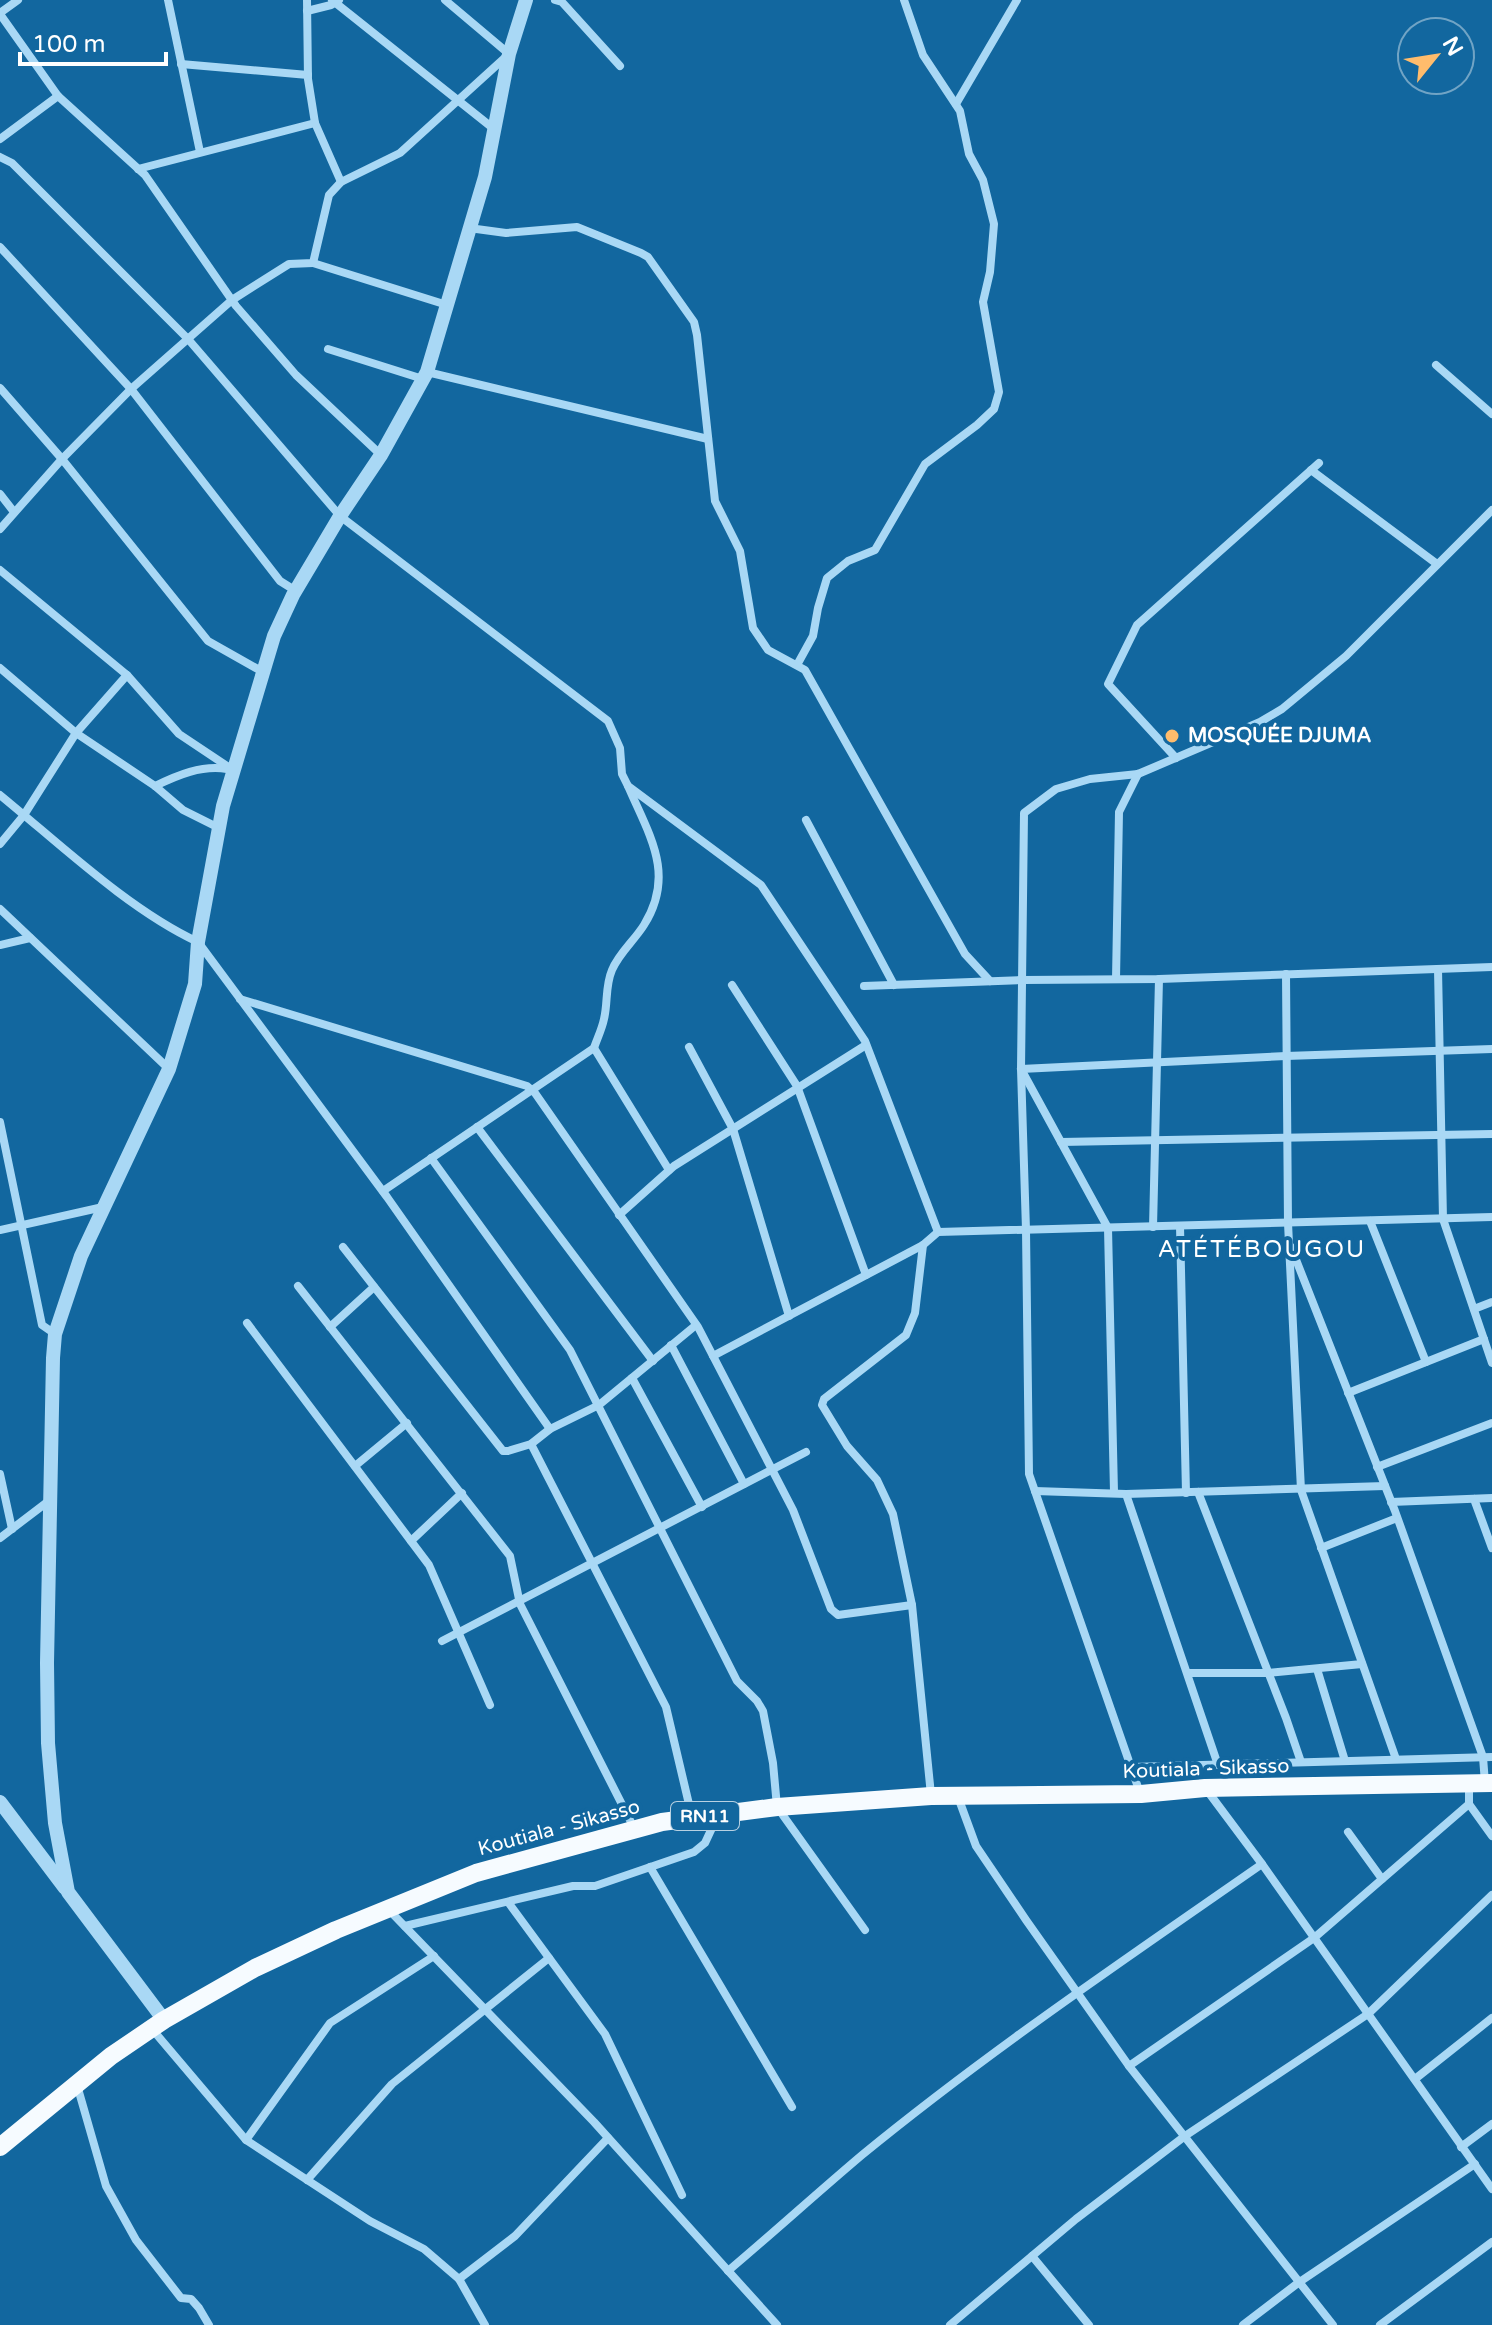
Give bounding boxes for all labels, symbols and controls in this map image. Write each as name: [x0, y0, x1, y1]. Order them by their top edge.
scale bar: [20, 16, 166, 66]
north arrow: [1396, 16, 1476, 96]
text: 100 m: [32, 30, 106, 59]
text: N: [1437, 32, 1468, 61]
place label: MOSQUÉE DJUMA: [1188, 722, 1371, 748]
marker: MOSQUÉE DJUMA: [1163, 727, 1181, 745]
district label: ATÉTÉBOUGOU: [1158, 1234, 1366, 1264]
street label: Koutiala - Sikasso: [1122, 1754, 1290, 1784]
street label: Koutiala - Sikasso: [475, 1795, 643, 1861]
road number: RN11: [671, 1802, 739, 1830]

